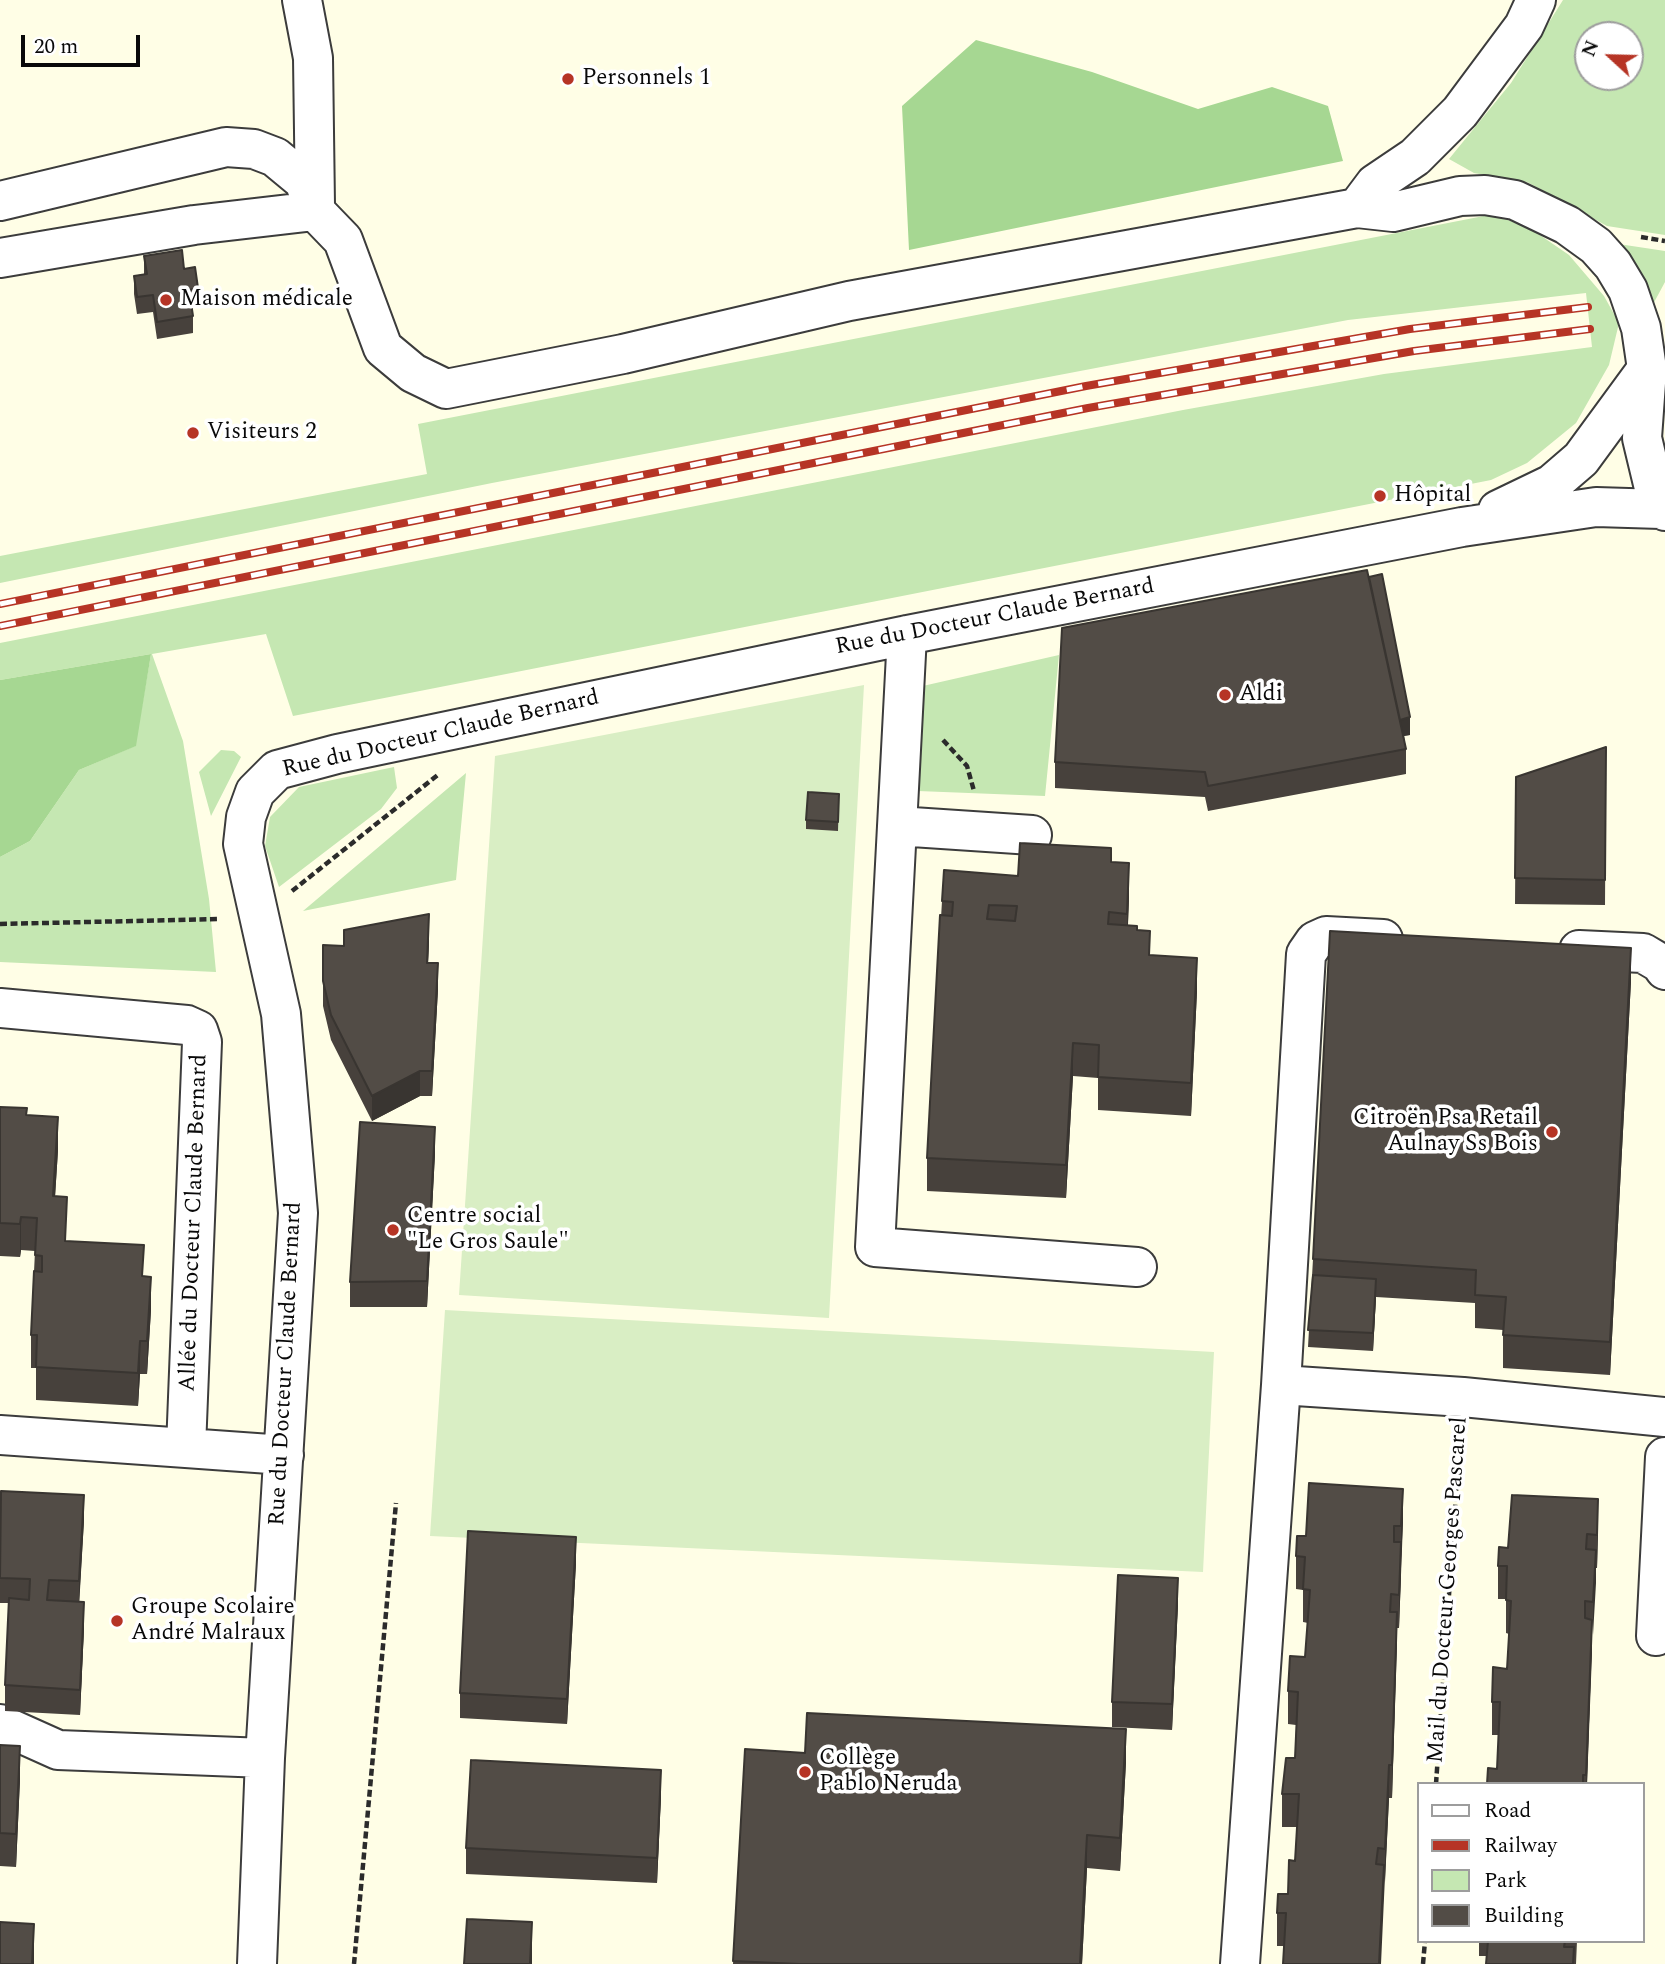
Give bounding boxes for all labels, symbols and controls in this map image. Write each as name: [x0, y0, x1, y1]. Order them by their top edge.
scale bar: [24, 21, 144, 65]
north arrow: [1574, 21, 1644, 91]
text: 20 m: [34, 31, 78, 63]
text: N: [1575, 36, 1607, 61]
place label: Personnels 1: [582, 65, 711, 93]
marker: Personnels 1: [560, 71, 576, 87]
place label: Maison médicale: [180, 286, 353, 314]
marker: Maison médicale: [158, 292, 174, 308]
place label: Visiteurs 2: [207, 419, 317, 447]
marker: Visiteurs 2: [185, 425, 201, 441]
place label: Hôpital: [1394, 482, 1471, 510]
marker: Hôpital: [1372, 488, 1388, 504]
street label: Rue du Docteur Claude Bernard: [833, 574, 1157, 662]
place label: Aldi: [1239, 681, 1283, 709]
street label: Rue du Docteur Claude Bernard: [280, 685, 602, 785]
marker: Aldi: [1217, 687, 1233, 703]
street label: Allée du Docteur Claude Bernard: [175, 1054, 215, 1392]
place label: Citroën Psa Retail Aulnay Ss Bois: [1353, 1105, 1538, 1159]
marker: Citroën Psa Retail Aulnay Ss Bois: [1544, 1124, 1560, 1140]
street label: Rue du Docteur Claude Bernard: [265, 1201, 309, 1527]
place label: Centre social "Le Gros Saule": [407, 1203, 569, 1257]
marker: Centre social "Le Gros Saule": [385, 1222, 401, 1238]
street label: Mail du Docteur Georges Pascarel: [1423, 1416, 1475, 1764]
place label: Groupe Scolaire André Malraux: [131, 1594, 295, 1648]
marker: Groupe Scolaire André Malraux: [109, 1613, 125, 1629]
place label: Collège Pablo Neruda: [819, 1745, 958, 1799]
marker: Collège Pablo Neruda: [797, 1764, 813, 1780]
legend: [1416, 1782, 1644, 1943]
text: Road: [1484, 1795, 1531, 1827]
text: Railway: [1484, 1830, 1557, 1862]
text: Park: [1484, 1865, 1527, 1897]
text: Building: [1484, 1900, 1564, 1932]

